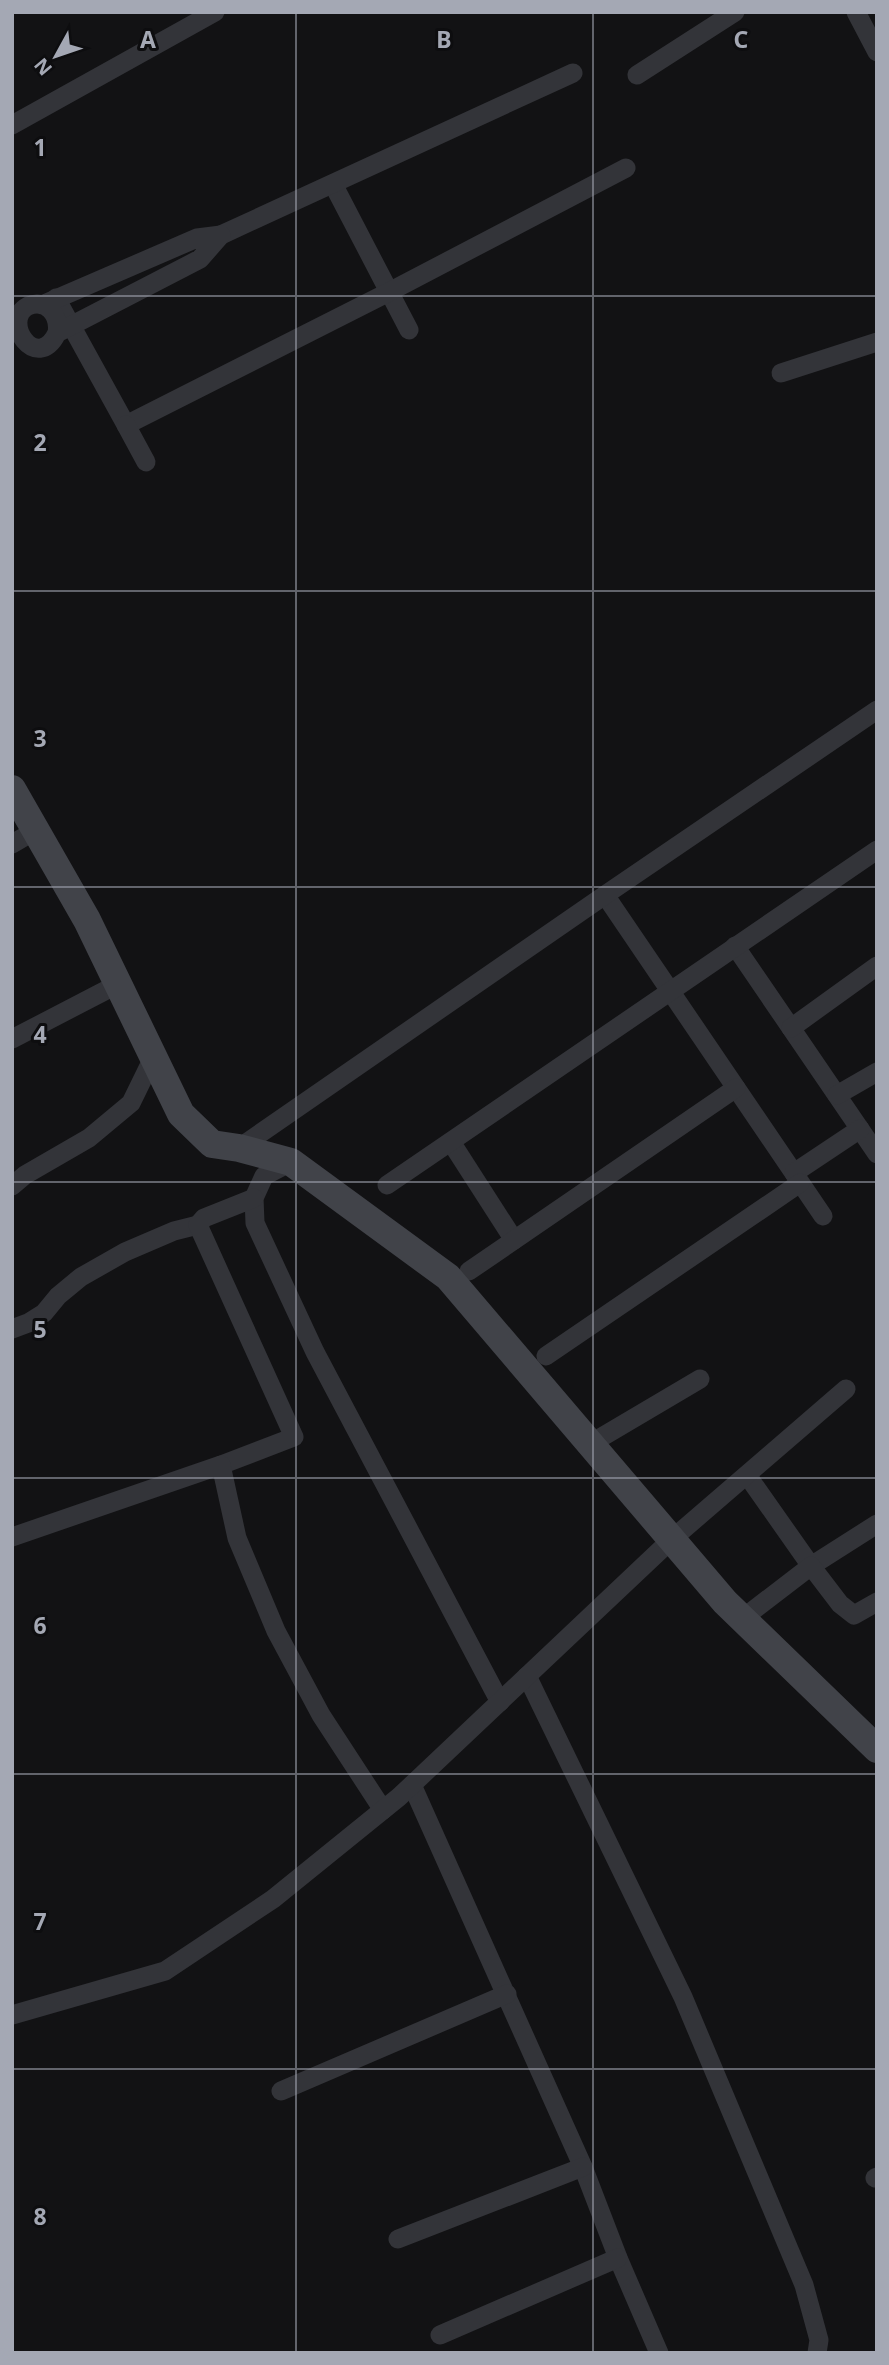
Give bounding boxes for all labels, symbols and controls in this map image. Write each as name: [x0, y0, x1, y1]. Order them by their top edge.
north arrow: [21, 21, 91, 91]
text: A: [140, 23, 156, 55]
text: B: [436, 23, 452, 55]
text: C: [734, 23, 749, 55]
text: N: [28, 53, 58, 81]
text: 1: [33, 131, 47, 163]
text: 2: [33, 426, 47, 458]
text: 3: [33, 722, 47, 754]
text: 4: [33, 1018, 47, 1050]
text: 5: [33, 1313, 47, 1345]
text: 6: [33, 1609, 47, 1641]
text: 7: [33, 1905, 47, 1937]
text: 8: [33, 2200, 47, 2232]

